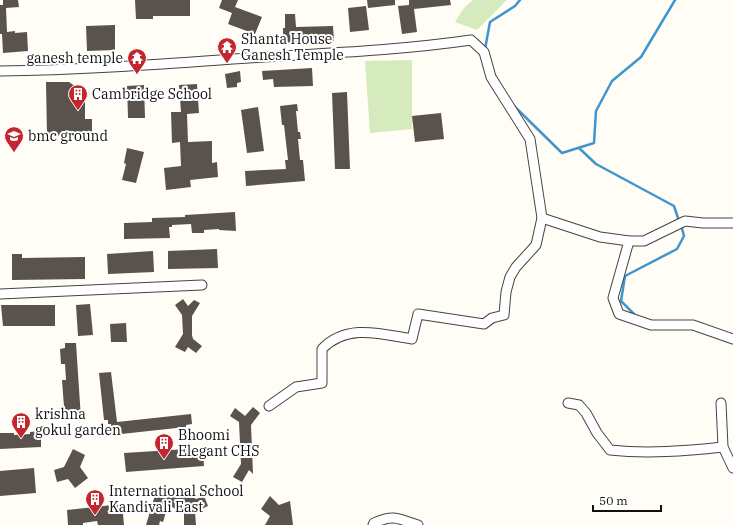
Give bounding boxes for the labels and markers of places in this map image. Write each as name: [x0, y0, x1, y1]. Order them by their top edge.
place label: Shanta House Ganesh Temple: [241, 30, 344, 64]
temple icon: Shanta House Ganesh Temple: [216, 36, 238, 64]
temple icon: ganesh temple: [126, 47, 148, 75]
place label: ganesh temple: [26, 49, 123, 67]
building icon: Cambridge School: [67, 83, 89, 111]
place label: Cambridge School: [92, 85, 212, 103]
school or university icon: bmc ground: [3, 125, 25, 153]
place label: bmc ground: [28, 127, 109, 145]
place label: krishna gokul garden: [35, 405, 121, 439]
building icon: krishna gokul garden: [10, 411, 32, 439]
place label: Bhoomi Elegant CHS: [178, 426, 259, 460]
building icon: Bhoomi Elegant CHS: [153, 432, 175, 460]
place label: International School Kandivali East: [109, 482, 244, 516]
building icon: International School Kandivali East: [84, 488, 106, 516]

